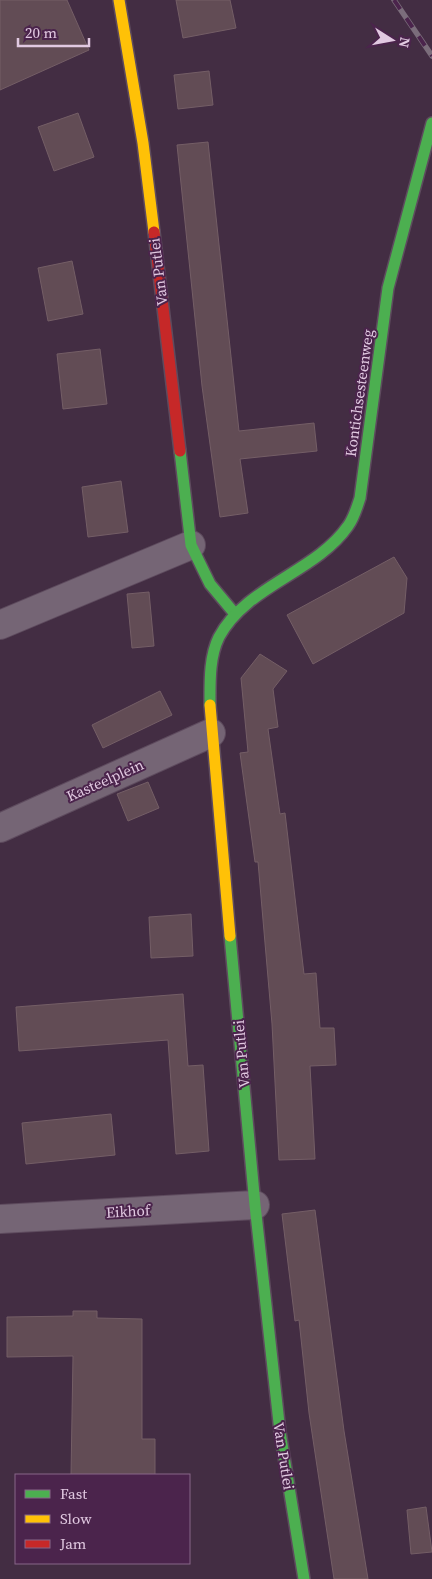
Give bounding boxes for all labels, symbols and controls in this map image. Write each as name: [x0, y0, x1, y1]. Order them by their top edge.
scale bar: [18, 15, 89, 47]
north arrow: [367, 15, 417, 65]
text: 20 m: [25, 22, 57, 43]
text: N: [394, 36, 416, 49]
street label: Van Putlei: [143, 237, 173, 307]
street label: Kontichsesteenweg: [340, 328, 378, 458]
street label: Kasteelplein: [63, 754, 147, 806]
street label: Van Putlei: [228, 1019, 254, 1089]
street label: Eikhof: [105, 1199, 152, 1223]
street label: Van Putlei: [268, 1421, 300, 1491]
legend: [15, 1474, 190, 1564]
text: Fast: [60, 1483, 87, 1504]
text: Slow: [60, 1508, 92, 1529]
text: Jam: [59, 1533, 87, 1554]

